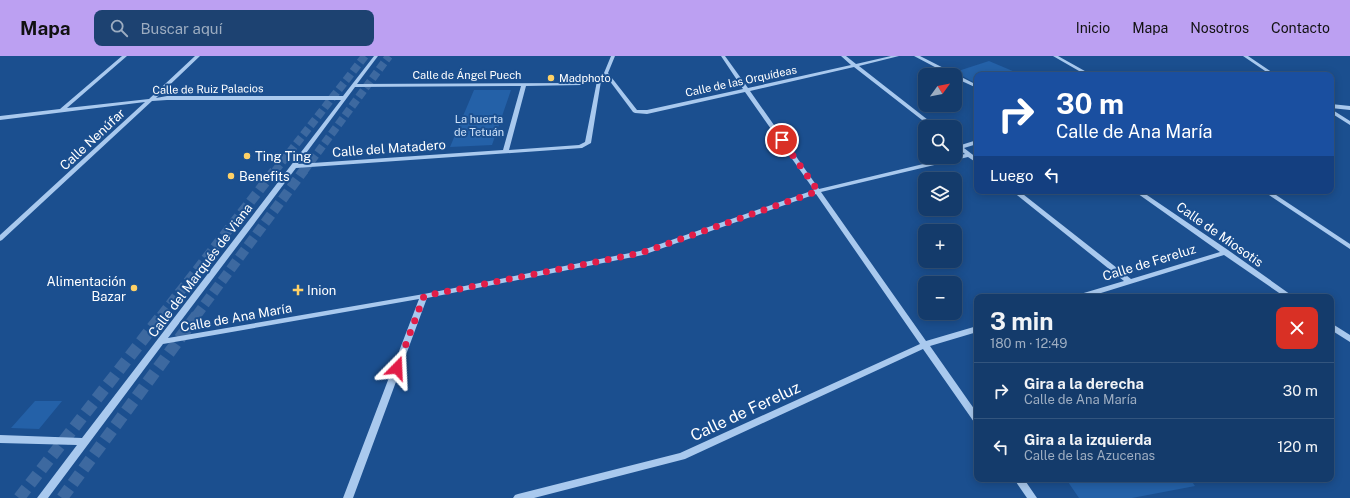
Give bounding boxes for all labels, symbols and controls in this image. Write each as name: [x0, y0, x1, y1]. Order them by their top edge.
search box: [94, 10, 374, 46]
text: Mapa: [20, 17, 70, 39]
icon: search: [108, 17, 130, 39]
text: Buscar aquí: [140, 20, 222, 37]
text: Inicio: [1076, 20, 1110, 36]
text: Mapa: [1132, 20, 1168, 36]
text: Nosotros: [1190, 20, 1249, 36]
text: Contacto: [1271, 20, 1330, 36]
street label: Calle de las Orquídeas: [684, 63, 798, 99]
street label: Calle de Ángel Puech: [413, 68, 521, 81]
north arrow: [918, 68, 962, 112]
map controls: [918, 68, 962, 320]
place label: Madphoto: [559, 72, 611, 84]
marker: Madphoto: [546, 73, 556, 83]
street label: Calle de Ruiz Palacios: [152, 82, 264, 96]
text: 30 m: [1056, 87, 1124, 120]
icon: right: [990, 88, 1042, 140]
street label: Calle Nenúfar: [57, 105, 128, 173]
park label: La huerta de Tetuán: [454, 113, 504, 138]
button: search: [918, 120, 962, 164]
text: Calle de Ana María: [1056, 121, 1212, 142]
pin: [765, 123, 799, 157]
icon: arrive: [771, 129, 793, 151]
street label: Calle del Matadero: [332, 137, 446, 160]
place label: Ting Ting: [255, 149, 311, 164]
marker: Ting Ting: [242, 151, 252, 161]
icon: left: [1041, 164, 1063, 186]
text: Luego: [990, 167, 1033, 184]
place label: Benefits: [239, 169, 290, 184]
marker: Benefits: [226, 171, 236, 181]
button: layers: [918, 172, 962, 216]
street label: Calle de Miosotis: [1173, 199, 1266, 270]
street label: Calle del Marqués de Viana: [145, 201, 256, 340]
button: +: [918, 224, 962, 268]
street label: Calle de Fereluz: [1101, 241, 1198, 284]
place label: Alimentación Bazar: [47, 274, 126, 304]
button: −: [918, 276, 962, 320]
marker: Alimentación Bazar: [129, 283, 139, 293]
place label: Inion: [307, 283, 336, 298]
marker: Inion: [292, 284, 304, 296]
street label: Calle de Ana María: [179, 300, 293, 335]
text: 3 min: [990, 307, 1054, 335]
button: close: [1276, 307, 1318, 349]
text: 180 m · 12:49: [990, 336, 1067, 351]
position arrow: [376, 347, 418, 389]
text: Gira a la derecha: [1024, 375, 1144, 392]
street label: Calle de Fereluz: [687, 378, 803, 445]
icon: right: [990, 380, 1012, 402]
text: 30 m: [1283, 382, 1318, 399]
text: Calle de Ana María: [1024, 392, 1137, 407]
text: Gira a la izquierda: [1024, 431, 1152, 448]
icon: left: [990, 436, 1012, 458]
text: 120 m: [1277, 438, 1318, 455]
text: Calle de las Azucenas: [1024, 448, 1155, 463]

